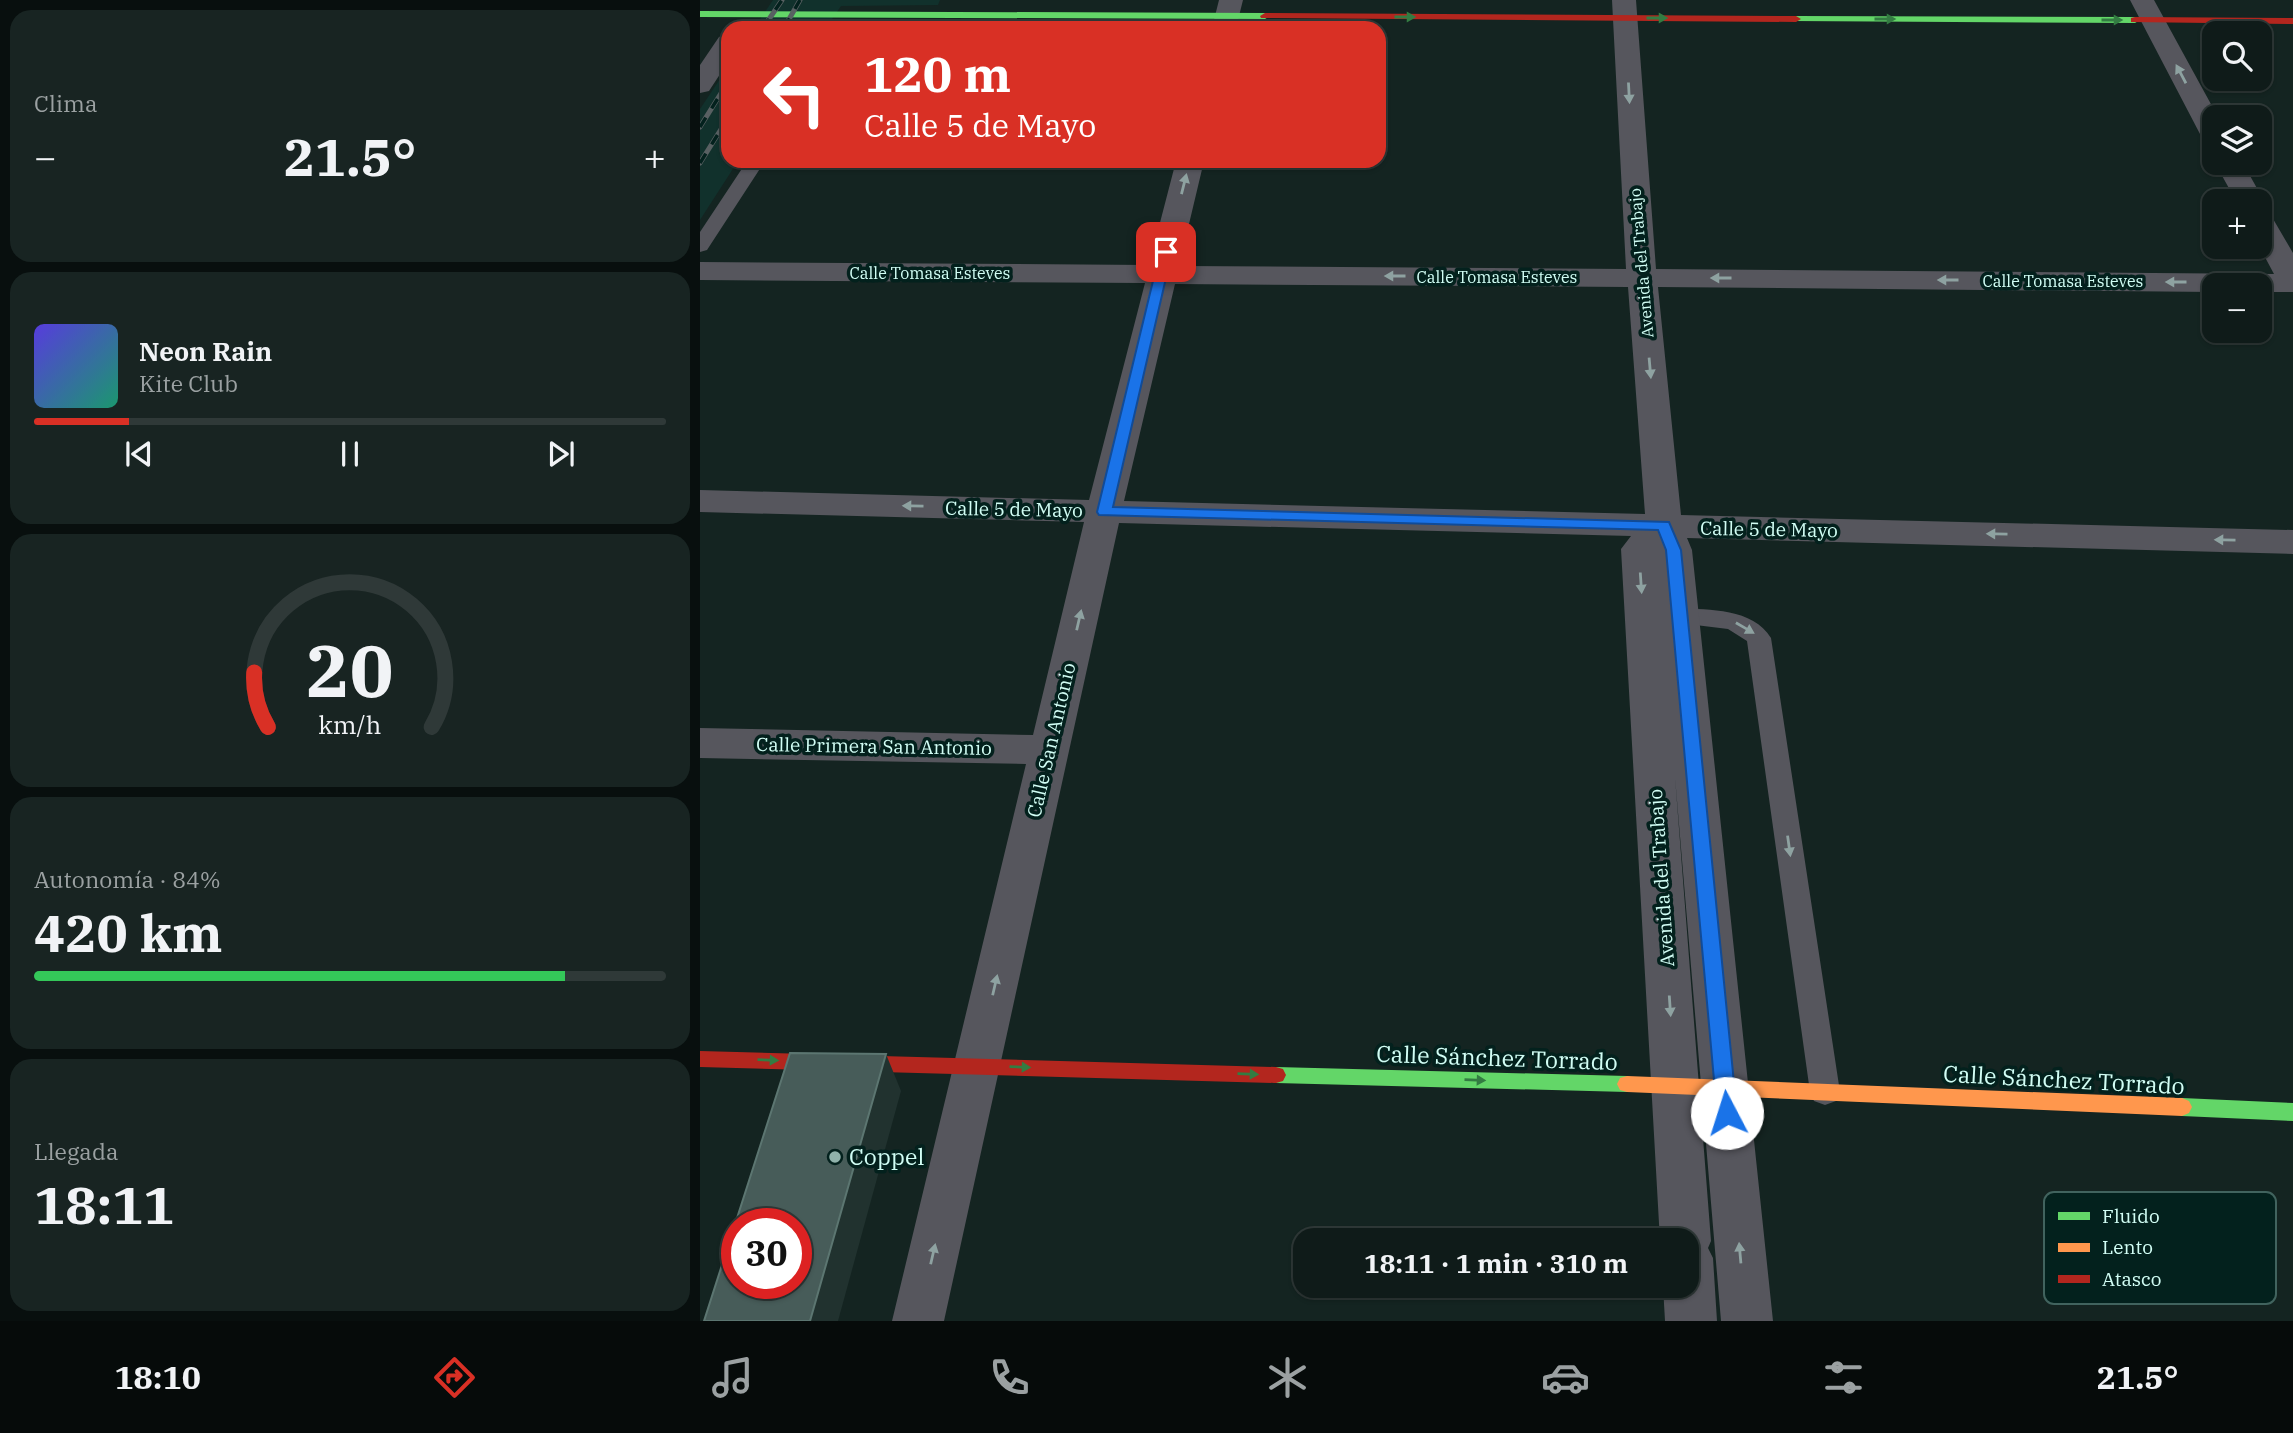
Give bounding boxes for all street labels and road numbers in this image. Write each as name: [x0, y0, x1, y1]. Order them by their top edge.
street label: Avenida del Trabajo: [1625, 187, 1657, 339]
street label: Calle Tomasa Esteves: [850, 263, 1010, 283]
street label: Calle Tomasa Esteves: [1417, 267, 1577, 287]
street label: Calle Tomasa Esteves: [1983, 271, 2143, 291]
street label: Calle 5 de Mayo: [945, 496, 1083, 522]
street label: Calle 5 de Mayo: [1700, 516, 1838, 542]
street label: Calle San Antonio: [1022, 660, 1080, 820]
street label: Calle Primera San Antonio: [756, 732, 992, 760]
street label: Avenida del Trabajo: [1643, 788, 1679, 968]
street label: Calle Sánchez Torrado: [1376, 1038, 1618, 1076]
street label: Calle Sánchez Torrado: [1943, 1058, 2186, 1100]

